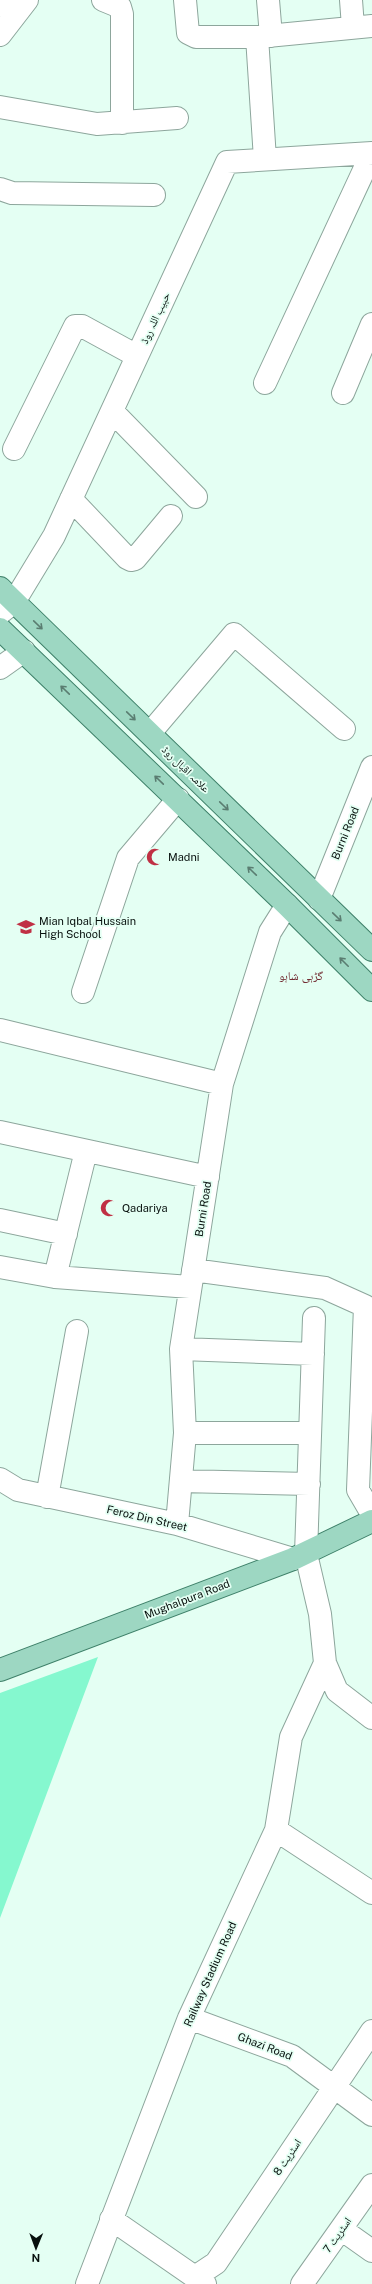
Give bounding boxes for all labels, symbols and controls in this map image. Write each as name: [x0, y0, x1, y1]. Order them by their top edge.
street label: حبیب اللہ روڈ: [138, 290, 172, 346]
one-way arrow: [32, 620, 42, 629]
one-way arrow: [60, 685, 70, 695]
one-way arrow: [126, 711, 136, 720]
street label: علامہ اقبال روڈ: [159, 743, 213, 796]
one-way arrow: [154, 776, 164, 785]
one-way arrow: [219, 801, 229, 811]
street label: Burni Road: [329, 805, 361, 861]
mosque icon: Madni: [145, 847, 165, 867]
place label: Madni: [168, 851, 200, 863]
one-way arrow: [247, 866, 257, 876]
one-way arrow: [332, 912, 342, 921]
place label: Mian Iqbal Hussain High School: [39, 915, 136, 940]
school or university icon: Mian Iqbal Hussain High School: [16, 917, 36, 937]
one-way arrow: [340, 957, 349, 967]
district label: گڑہی شاہو: [279, 969, 323, 983]
street label: Burni Road: [193, 1180, 213, 1238]
mosque icon: Qadariya: [99, 1198, 119, 1218]
place label: Qadariya: [122, 1202, 168, 1214]
street label: Feroz Din Street: [105, 1503, 189, 1533]
street label: Mughalpura Road: [143, 1577, 231, 1621]
street label: Railway Stadium Road: [181, 1920, 239, 2028]
street label: Ghazi Road: [236, 2030, 294, 2062]
street label: اسٹریٹ 8: [271, 2137, 304, 2177]
street label: اسٹریٹ 7: [321, 2215, 354, 2255]
north arrow: [16, 2228, 56, 2268]
text: N: [31, 2252, 40, 2264]

